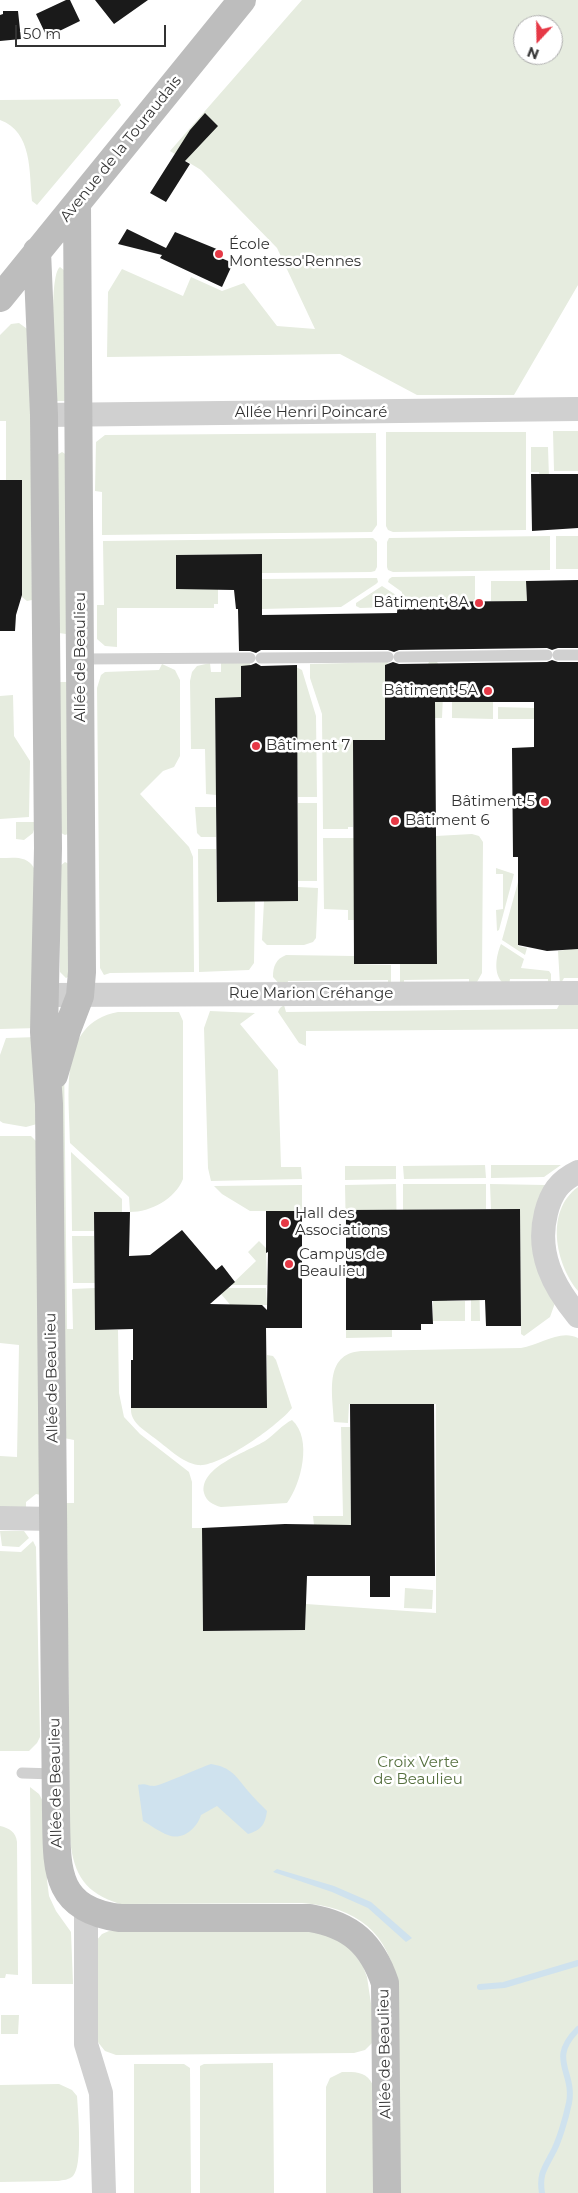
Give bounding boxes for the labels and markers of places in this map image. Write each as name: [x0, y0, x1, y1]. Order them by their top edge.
place label: École Montesso'Rennes: [229, 236, 361, 271]
marker: École Montesso'Rennes: [213, 248, 225, 260]
place label: Bâtiment 8A: [373, 594, 469, 612]
marker: Bâtiment 8A: [473, 597, 485, 609]
place label: Bâtiment 5A: [383, 682, 478, 700]
marker: Bâtiment 5A: [482, 685, 494, 697]
place label: Bâtiment 7: [266, 737, 350, 755]
marker: Bâtiment 7: [250, 740, 262, 752]
place label: Bâtiment 5: [451, 793, 535, 811]
marker: Bâtiment 5: [539, 796, 551, 808]
place label: Bâtiment 6: [405, 812, 490, 830]
marker: Bâtiment 6: [389, 815, 401, 827]
place label: Hall des Associations: [295, 1205, 388, 1240]
marker: Hall des Associations: [279, 1217, 291, 1229]
place label: Campus de Beaulieu: [299, 1246, 385, 1281]
marker: Campus de Beaulieu: [283, 1258, 295, 1270]

